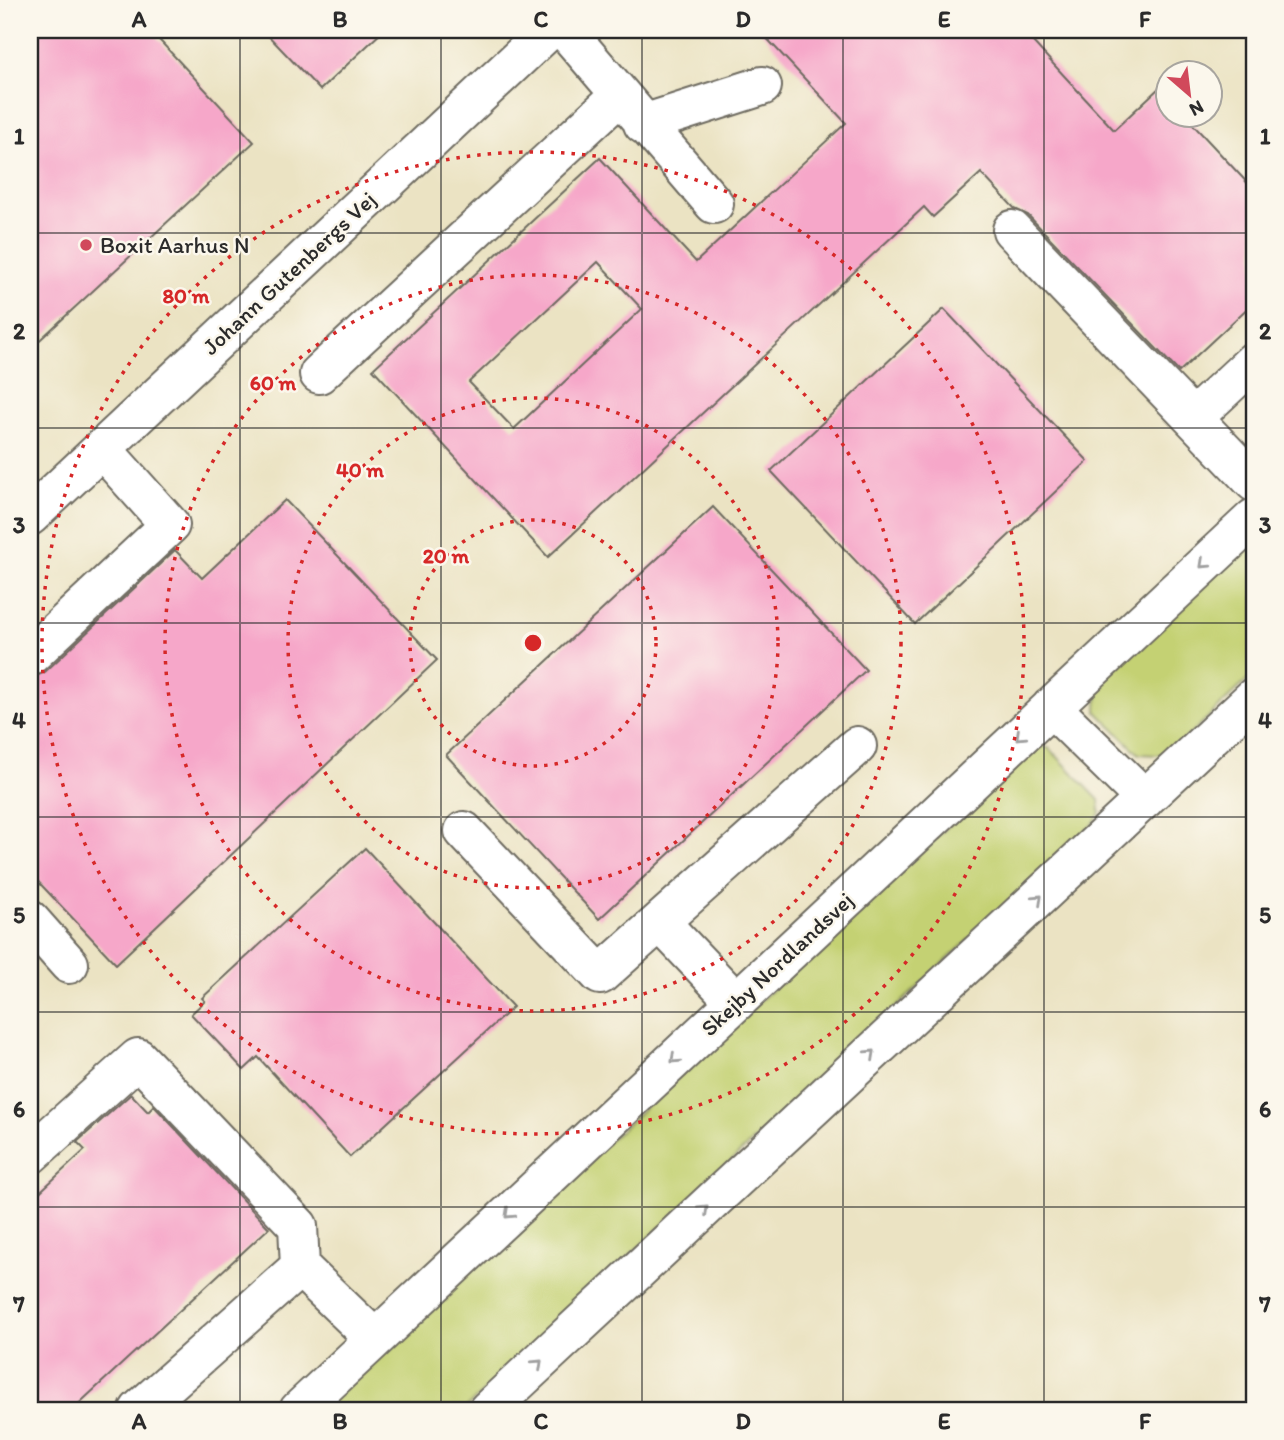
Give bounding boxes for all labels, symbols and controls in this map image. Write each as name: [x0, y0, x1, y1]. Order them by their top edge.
text: A: [131, 5, 147, 33]
text: B: [333, 5, 348, 33]
text: C: [534, 5, 549, 33]
text: D: [735, 5, 751, 33]
text: E: [938, 5, 951, 33]
text: F: [1139, 5, 1152, 33]
north arrow: [1154, 60, 1224, 130]
text: N: [1186, 95, 1208, 122]
text: 1: [14, 122, 25, 150]
text: 1: [1260, 122, 1271, 150]
street label: Johann Gutenbergs Vej: [196, 185, 382, 361]
place label: Boxit Aarhus N: [100, 231, 250, 259]
marker: Boxit Aarhus N: [78, 237, 94, 253]
text: 80 m: [163, 283, 210, 308]
text: 2: [13, 317, 26, 345]
text: 2: [1259, 317, 1272, 345]
text: 60 m: [250, 370, 297, 395]
text: 40 m: [336, 457, 384, 482]
text: 3: [13, 511, 26, 539]
text: 3: [1259, 511, 1272, 539]
text: 20 m: [423, 543, 470, 568]
one-way arrow: [1199, 556, 1212, 568]
centre of rings: [521, 631, 545, 655]
text: 4: [12, 706, 26, 734]
text: 4: [1258, 706, 1272, 734]
one-way arrow: [1015, 728, 1028, 740]
street label: Skejby Nordlandsvej: [695, 886, 859, 1042]
one-way arrow: [1030, 895, 1043, 907]
text: 5: [13, 901, 25, 929]
text: 5: [1259, 901, 1271, 929]
one-way arrow: [670, 1050, 683, 1063]
one-way arrow: [863, 1050, 876, 1062]
text: 6: [13, 1095, 25, 1123]
text: 6: [1259, 1095, 1271, 1123]
one-way arrow: [696, 1204, 709, 1217]
one-way arrow: [504, 1206, 517, 1218]
text: 7: [12, 1290, 25, 1318]
text: 7: [1258, 1290, 1271, 1318]
one-way arrow: [530, 1359, 543, 1372]
text: A: [131, 1407, 147, 1435]
text: B: [333, 1407, 348, 1435]
text: C: [534, 1407, 549, 1435]
text: D: [735, 1407, 751, 1435]
text: E: [938, 1407, 951, 1435]
text: F: [1139, 1407, 1152, 1435]

